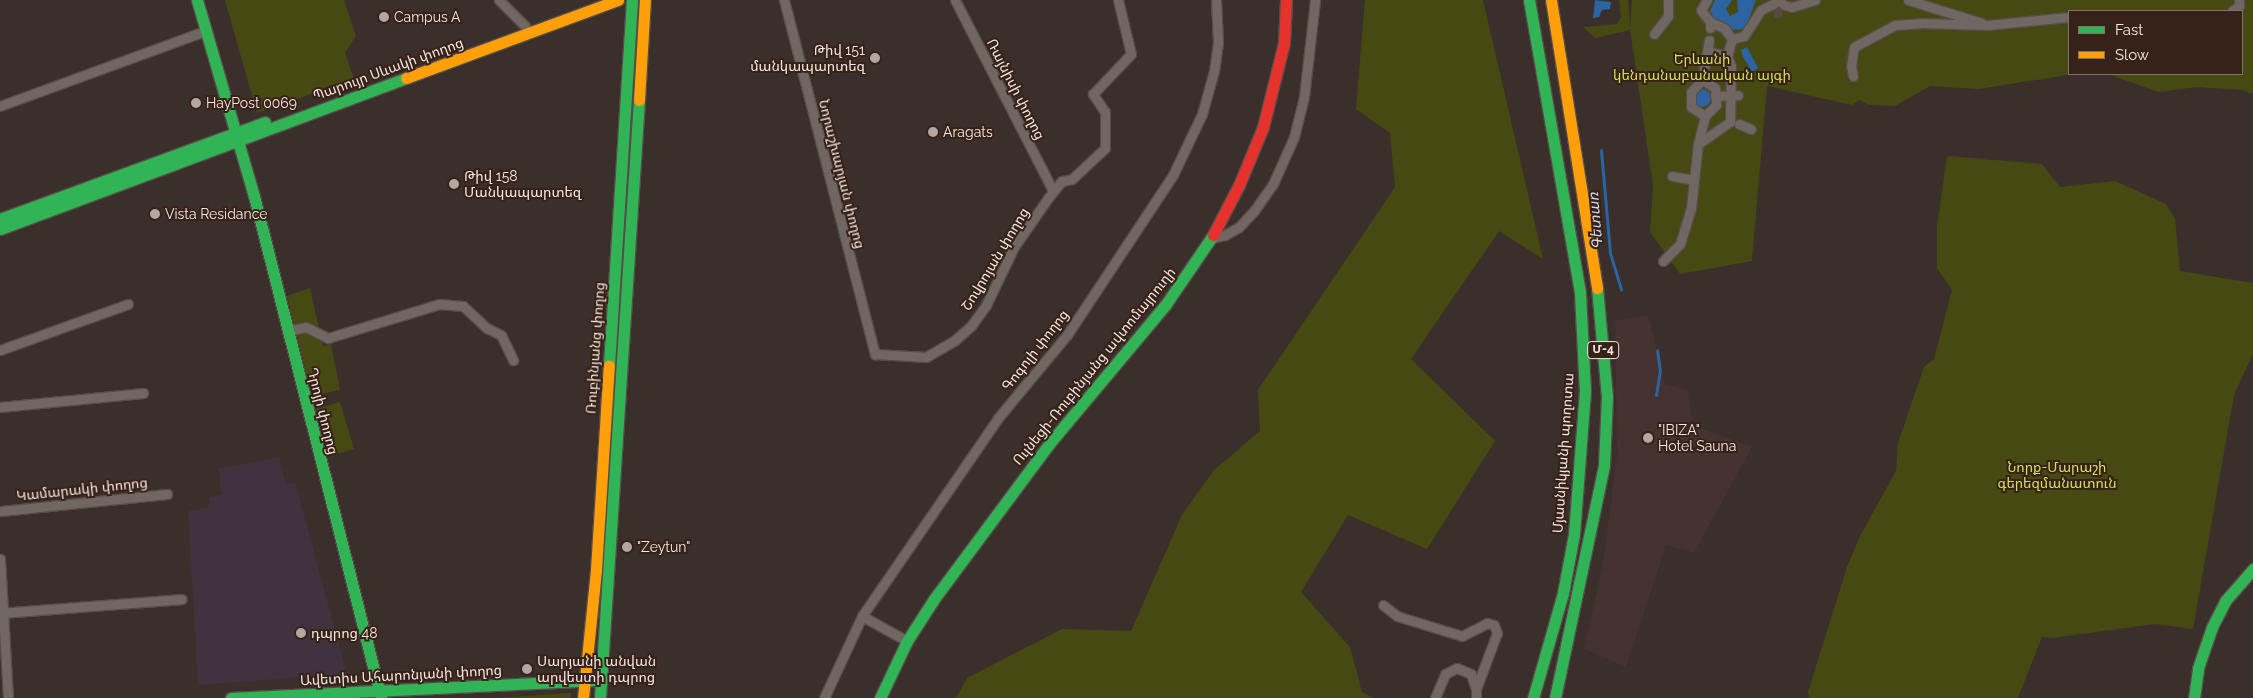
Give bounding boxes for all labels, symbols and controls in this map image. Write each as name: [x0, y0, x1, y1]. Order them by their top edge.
place label: Campus A: [394, 9, 461, 25]
legend: [2068, 10, 2243, 75]
marker: Campus A: [378, 11, 390, 23]
text: Fast: [2115, 21, 2143, 39]
street label: Պարույր Սևակի փողոց: [310, 34, 466, 104]
street label: Ռայնիսի փողոց: [983, 36, 1049, 142]
place label: Թիվ 151 մանկապարտեզ: [750, 42, 865, 74]
text: Slow: [2115, 46, 2149, 64]
park label: Երևանի կենդանաբանական այգի: [1613, 51, 1791, 84]
marker: Թիվ 151 մանկապարտեզ: [869, 52, 881, 64]
place label: HayPost 0069: [206, 95, 297, 111]
marker: HayPost 0069: [190, 97, 202, 109]
street label: Նորաշխարյան փողոց: [815, 98, 869, 250]
place label: Aragats: [943, 124, 993, 140]
marker: Aragats: [927, 126, 939, 138]
place label: Թիվ 158 Մանկապարտեզ: [464, 168, 581, 200]
marker: Թիվ 158 Մանկապարտեզ: [448, 178, 460, 190]
water label: Գետառ: [1585, 192, 1607, 250]
street label: Շովրոյան փողոց: [958, 205, 1032, 313]
place label: Vista Residance: [165, 206, 267, 222]
marker: Vista Residance: [149, 208, 161, 220]
street label: Ուլնեցի-Ռուբինյանց ավտոմայրուղի: [1009, 264, 1179, 468]
street label: Ռուբինյանց փողոց: [582, 282, 608, 414]
street label: Գոգոլի փողոց: [998, 306, 1072, 394]
road number: Մ-4: [1587, 340, 1619, 360]
street label: Դրոյի փողոց: [304, 366, 342, 456]
street label: Մյասնիկյանի պողոտա: [1549, 372, 1577, 534]
place label: "IBIZA" Hotel Sauna: [1658, 422, 1737, 454]
marker: "IBIZA" Hotel Sauna: [1642, 432, 1654, 444]
park label: Նորք-Մարաշի գերեզմանատուն: [1997, 459, 2117, 492]
street label: Կամարակի փողոց: [16, 474, 148, 504]
place label: "Zeytun": [637, 539, 690, 555]
marker: "Zeytun": [621, 541, 633, 553]
place label: դպրոց 48: [311, 625, 377, 641]
marker: դպրոց 48: [295, 627, 307, 639]
place label: Սարյանի անվան արվեստի դպրոց: [537, 653, 656, 686]
street label: Ավետիս Ահարոնյանի փողոց: [300, 661, 502, 689]
marker: Սարյանի անվան արվեստի դպրոց: [521, 663, 533, 675]

